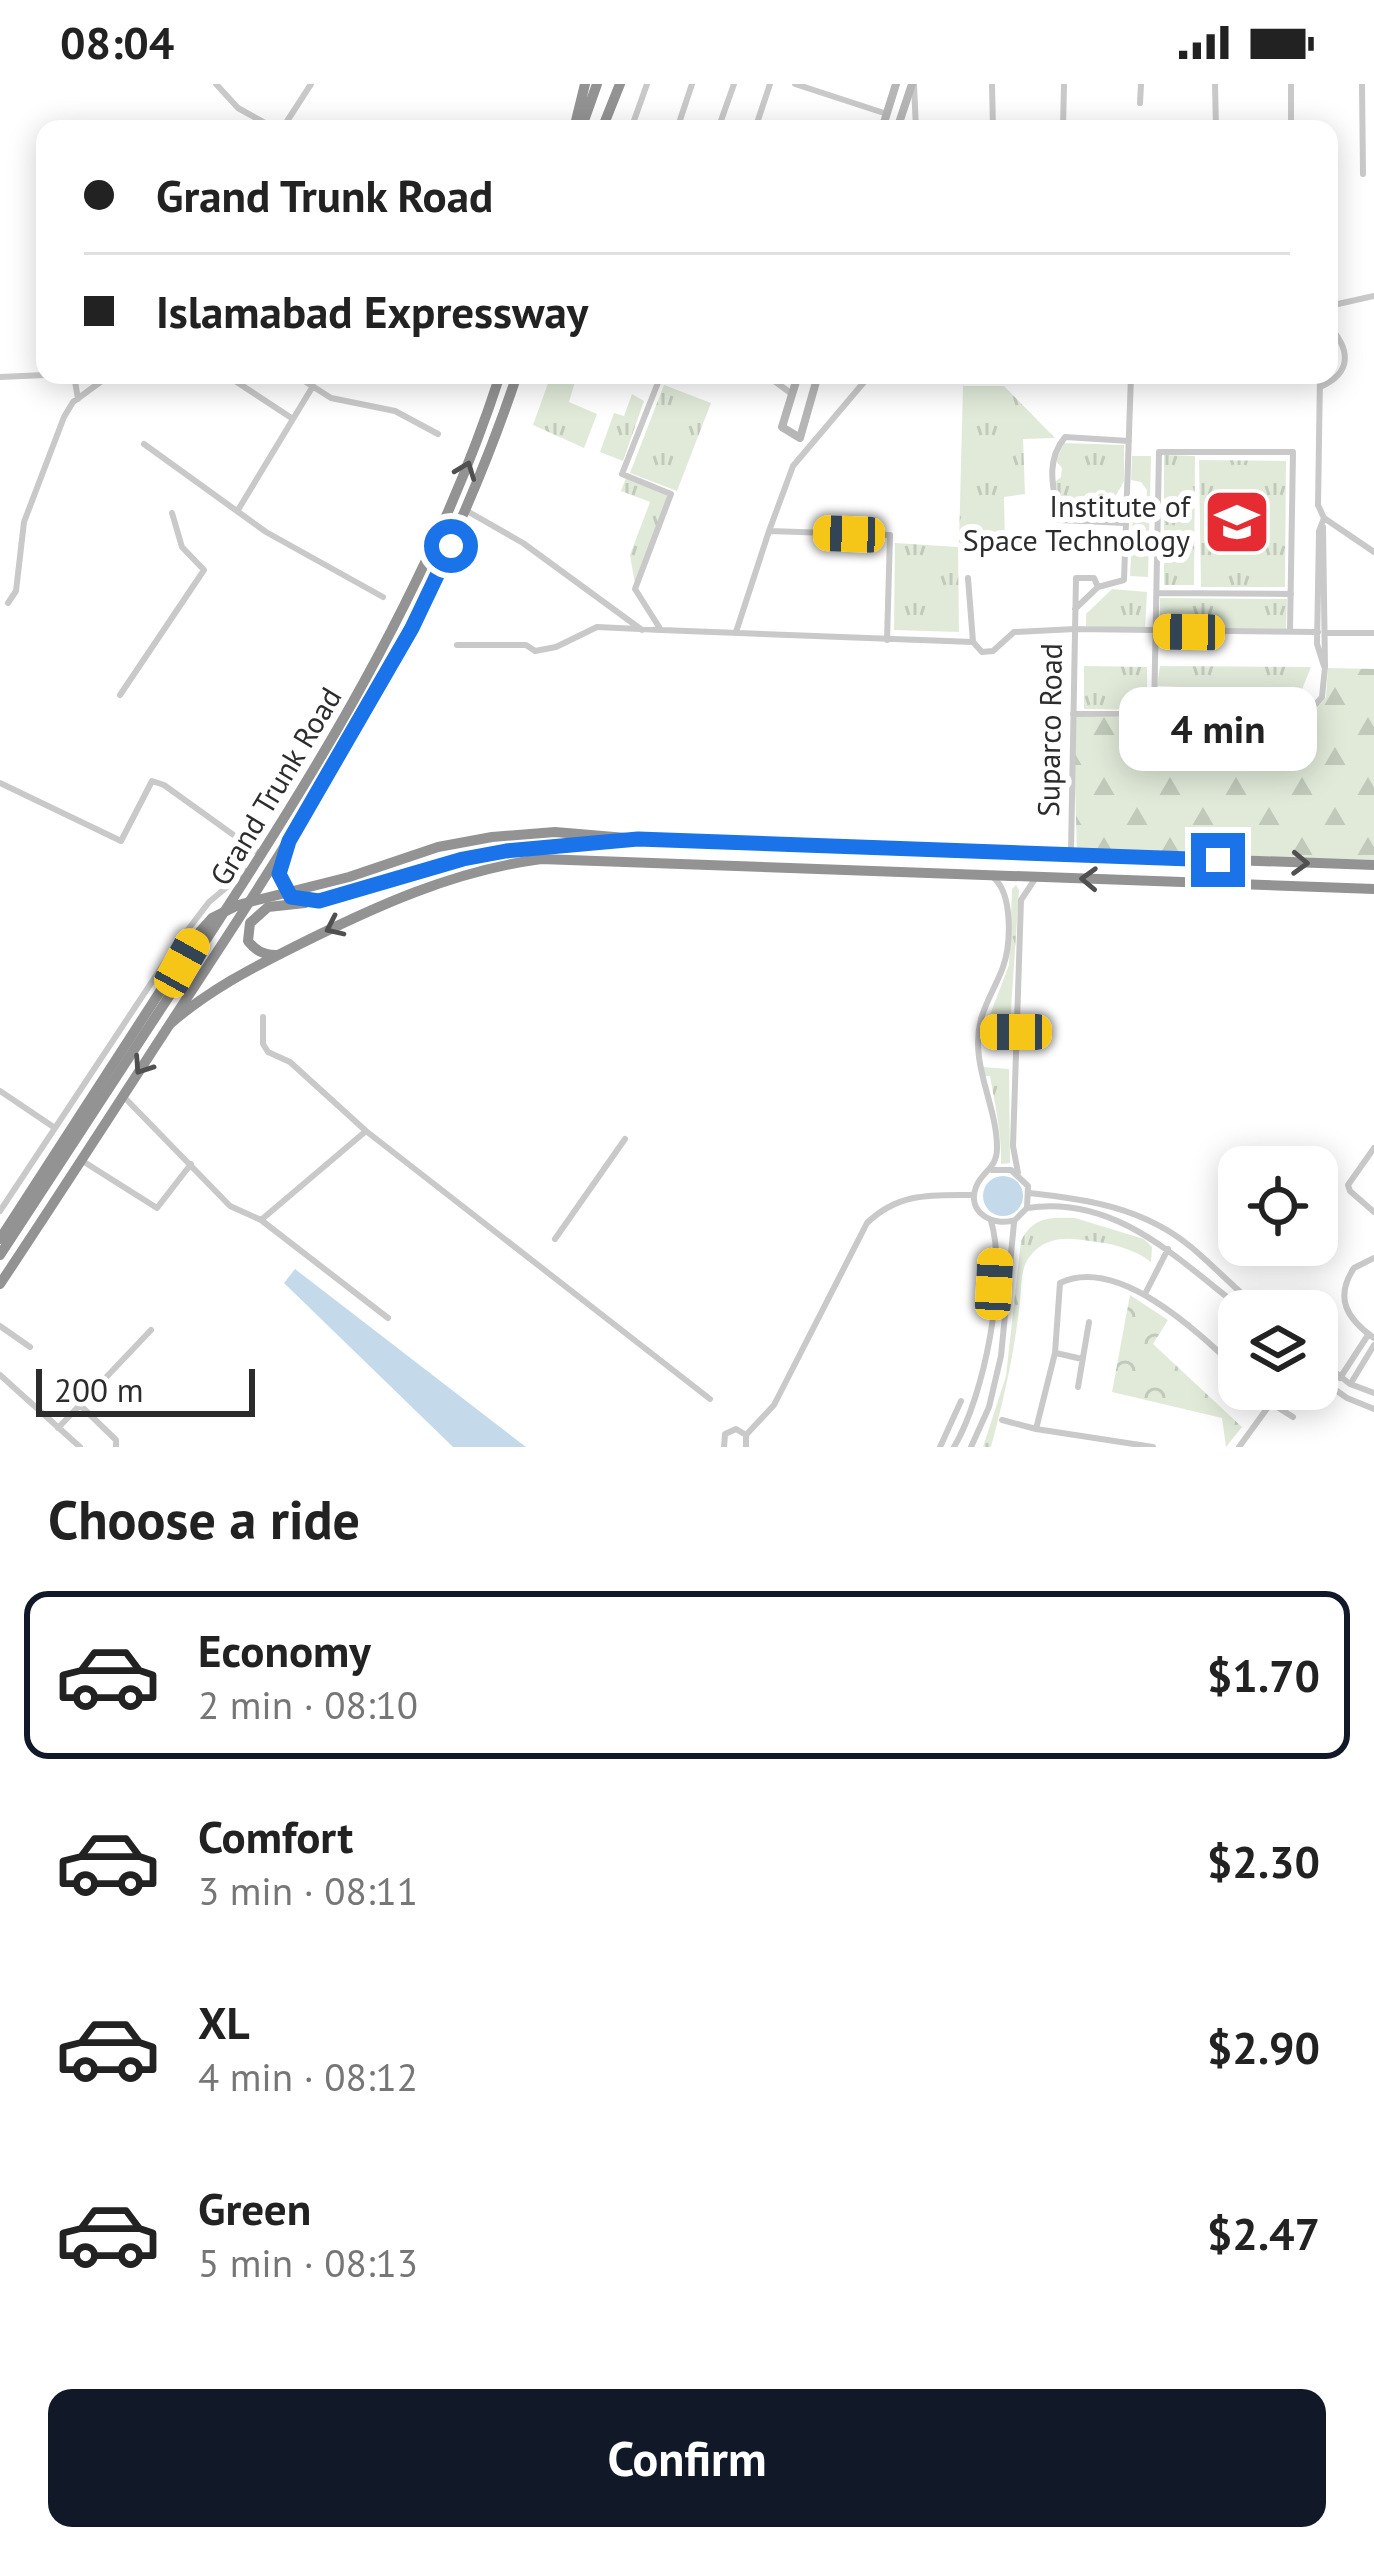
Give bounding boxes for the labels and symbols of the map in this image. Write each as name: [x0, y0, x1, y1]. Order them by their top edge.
one-way arrow: [452, 461, 476, 482]
place label: Institute of Space Technology: [963, 486, 1191, 559]
school or university icon: Institute of Space Technology: [1202, 487, 1272, 557]
car: [812, 515, 886, 553]
route start: [424, 519, 478, 573]
car: [1153, 613, 1225, 651]
street label: Suparco Road: [1028, 643, 1070, 817]
street label: Grand Trunk Road: [201, 680, 349, 892]
callout: 4 min: [1119, 686, 1317, 770]
route end: [1191, 833, 1245, 887]
one-way arrow: [1291, 850, 1310, 876]
one-way arrow: [1079, 866, 1098, 892]
one-way arrow: [325, 913, 346, 936]
car: [149, 923, 215, 1003]
car: [980, 1014, 1052, 1050]
one-way arrow: [134, 1053, 156, 1075]
car: [974, 1247, 1014, 1321]
scale bar: [36, 1363, 255, 1416]

